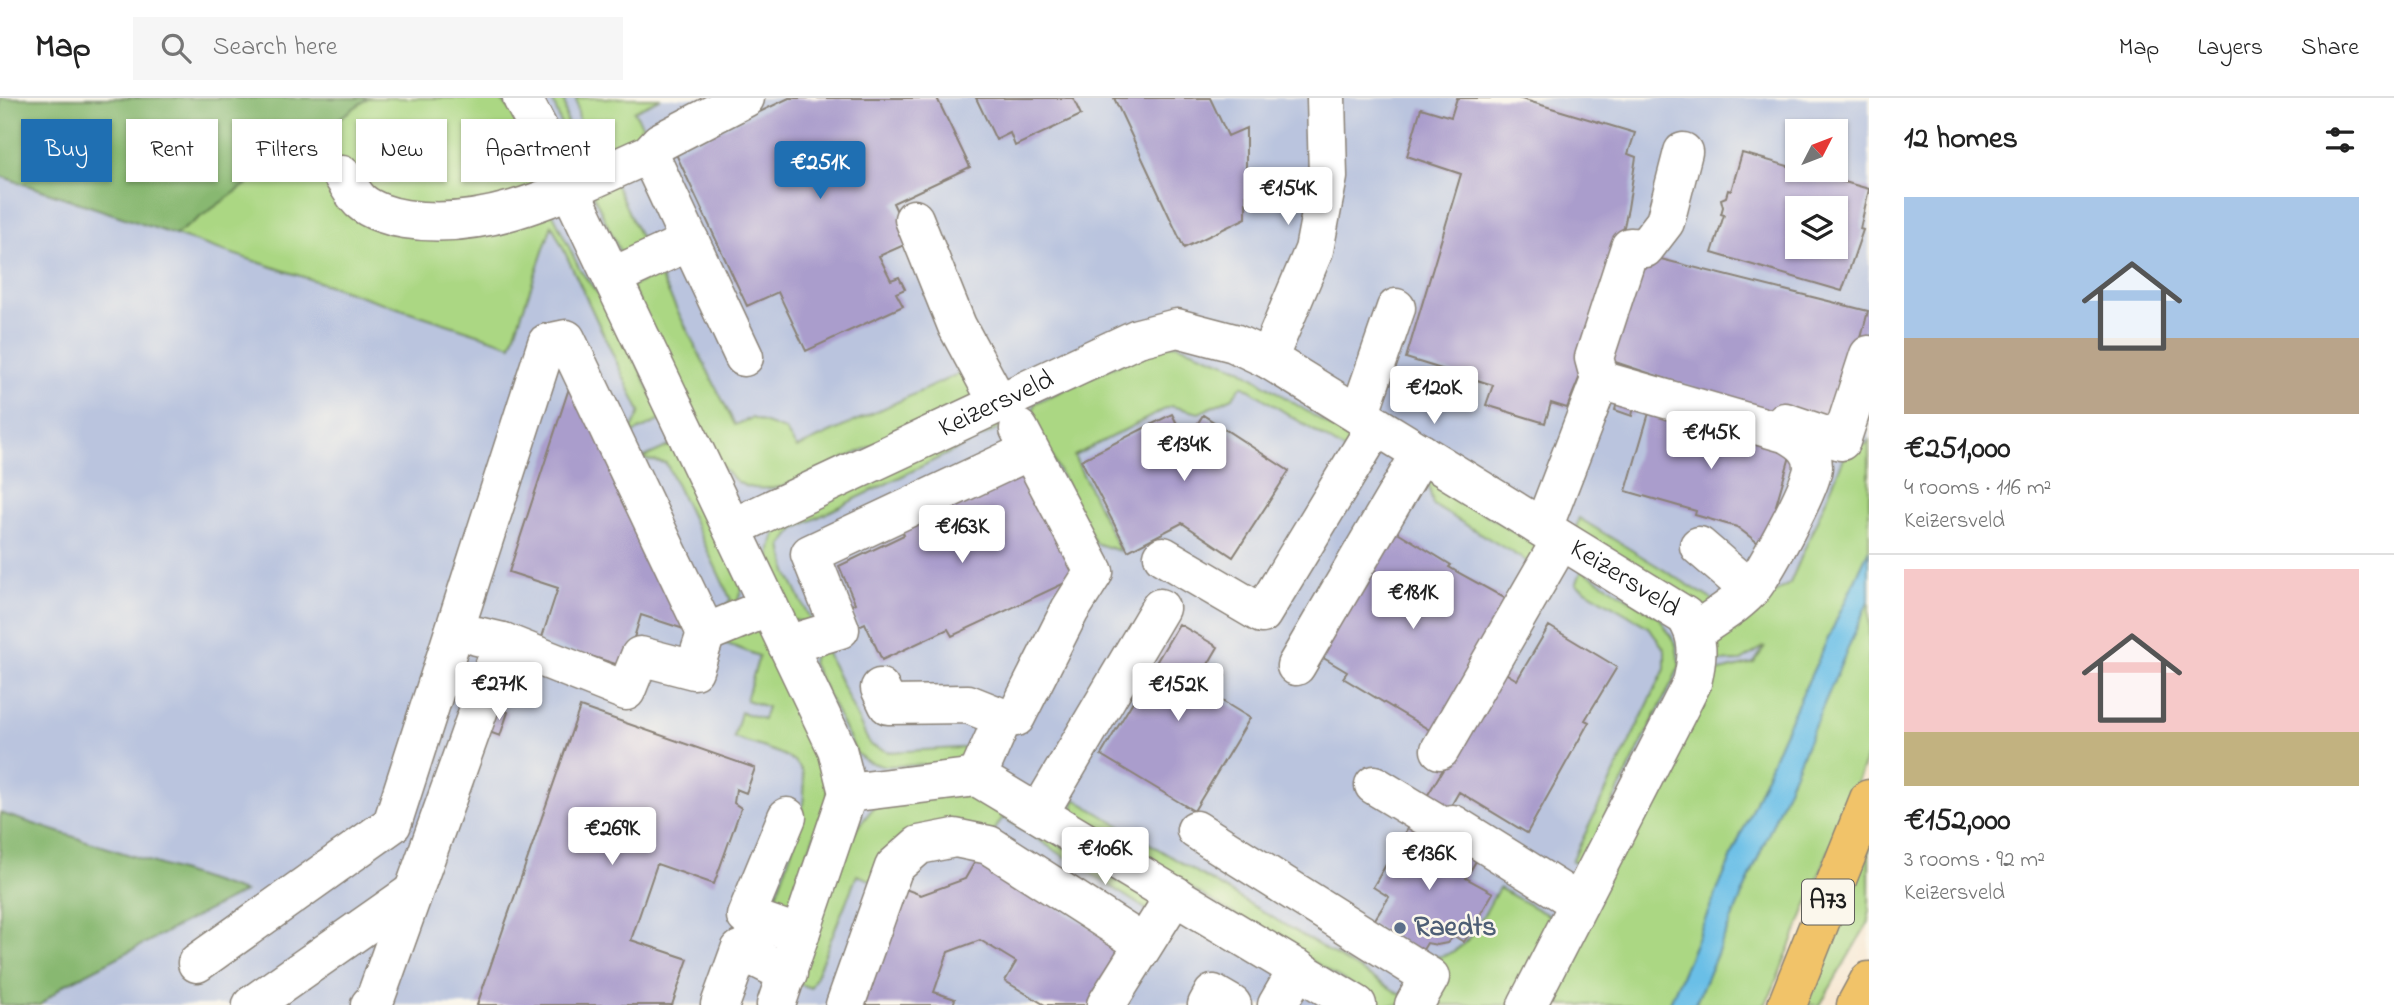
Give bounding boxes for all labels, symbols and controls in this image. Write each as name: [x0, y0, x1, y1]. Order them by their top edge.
search box: [133, 17, 623, 80]
text: Map: [35, 24, 91, 72]
icon: search: [157, 29, 195, 67]
text: Search here: [213, 29, 337, 67]
text: Map: [2119, 31, 2159, 66]
text: Layers: [2197, 31, 2263, 66]
text: Share: [2301, 31, 2359, 66]
text: 12 homes: [1904, 118, 2018, 162]
chip: Buy: [21, 119, 112, 182]
chip: Rent: [126, 119, 218, 182]
chip: Filters: [232, 119, 342, 182]
chip: New: [356, 119, 447, 182]
chip: Apartment: [461, 119, 615, 182]
north arrow: [1785, 119, 1848, 182]
map controls: [1785, 119, 1848, 259]
icon: filters: [2321, 121, 2359, 159]
pin: €251K: [771, 141, 869, 201]
text: €251K: [790, 147, 850, 180]
pin: €154K: [1239, 167, 1337, 227]
text: €154K: [1259, 173, 1317, 206]
button: layers: [1785, 196, 1848, 259]
icon: home: [2069, 243, 2195, 369]
street label: Keizersveld: [932, 359, 1061, 449]
pin: €120K: [1385, 366, 1483, 426]
text: €120K: [1406, 372, 1462, 405]
pin: €145K: [1662, 412, 1760, 471]
text: €145K: [1682, 417, 1740, 450]
pin: €134K: [1135, 424, 1233, 483]
text: €251,000: [1904, 428, 2011, 472]
text: €134K: [1157, 429, 1211, 462]
text: 4 rooms · 116 m²: [1904, 472, 2051, 505]
pin: €163K: [913, 505, 1011, 565]
text: Keizersveld: [1904, 505, 2005, 538]
text: €163K: [935, 511, 989, 544]
street label: Keizersveld: [1562, 529, 1688, 629]
pin: €181K: [1364, 572, 1462, 631]
text: €181K: [1388, 577, 1438, 610]
icon: home: [2069, 615, 2195, 741]
pin: €271K: [450, 662, 548, 722]
pin: €152K: [1129, 664, 1227, 723]
text: €271K: [471, 668, 527, 701]
text: €152K: [1148, 669, 1208, 702]
text: €152,000: [1904, 800, 2011, 844]
pin: €269K: [563, 808, 661, 867]
text: €269K: [584, 813, 640, 846]
pin: €106K: [1056, 828, 1154, 887]
pin: €136K: [1380, 832, 1478, 892]
text: €106K: [1078, 833, 1132, 866]
text: €136K: [1402, 838, 1456, 871]
text: 3 rooms · 92 m²: [1904, 844, 2045, 877]
text: Keizersveld: [1904, 877, 2005, 910]
road number: A73: [1802, 880, 1854, 924]
place label: Raedts: [1414, 908, 1497, 949]
marker: Raedts: [1392, 920, 1408, 936]

